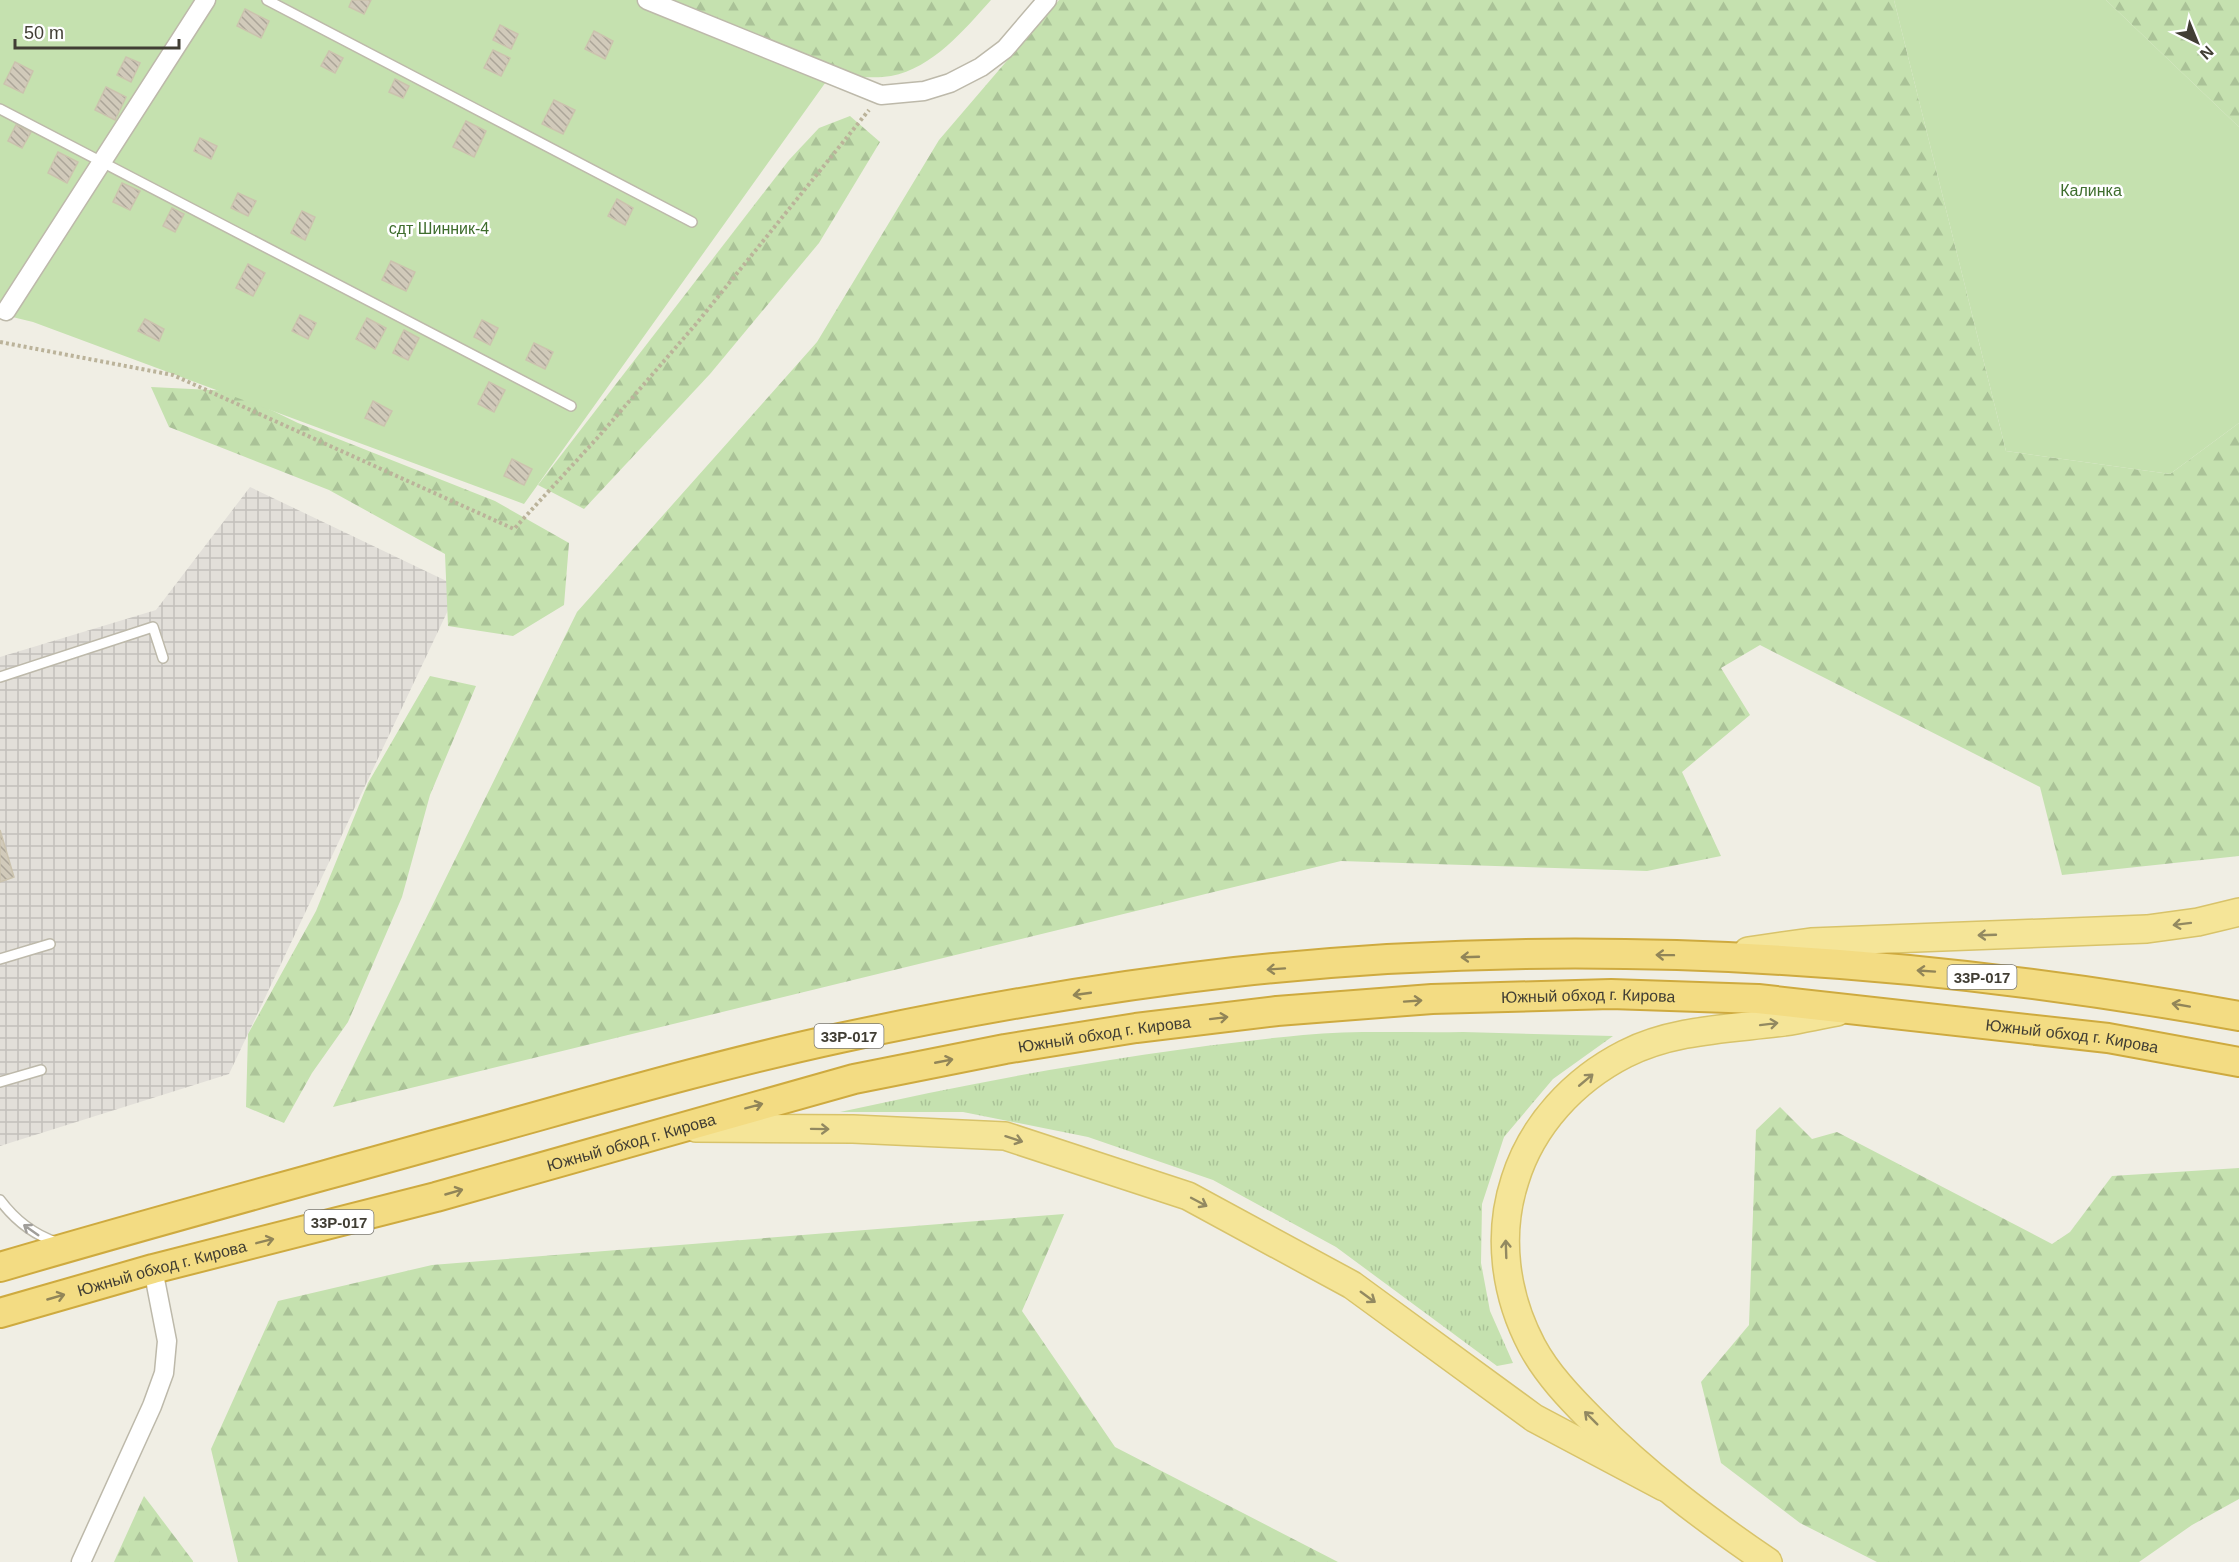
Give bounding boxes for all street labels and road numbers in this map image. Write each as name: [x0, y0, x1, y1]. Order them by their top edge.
road number: 33Р-017: [1948, 965, 2016, 989]
street label: Южный обход г. Кирова: [1501, 985, 1676, 1006]
street label: Южный обход г. Кирова: [1017, 1013, 1192, 1055]
street label: Южный обход г. Кирова: [1985, 1016, 2160, 1056]
road number: 33Р-017: [814, 1024, 884, 1048]
street label: Южный обход г. Кирова: [545, 1110, 717, 1174]
road number: 33Р-017: [304, 1210, 374, 1234]
street label: Южный обход г. Кирова: [75, 1237, 248, 1299]

